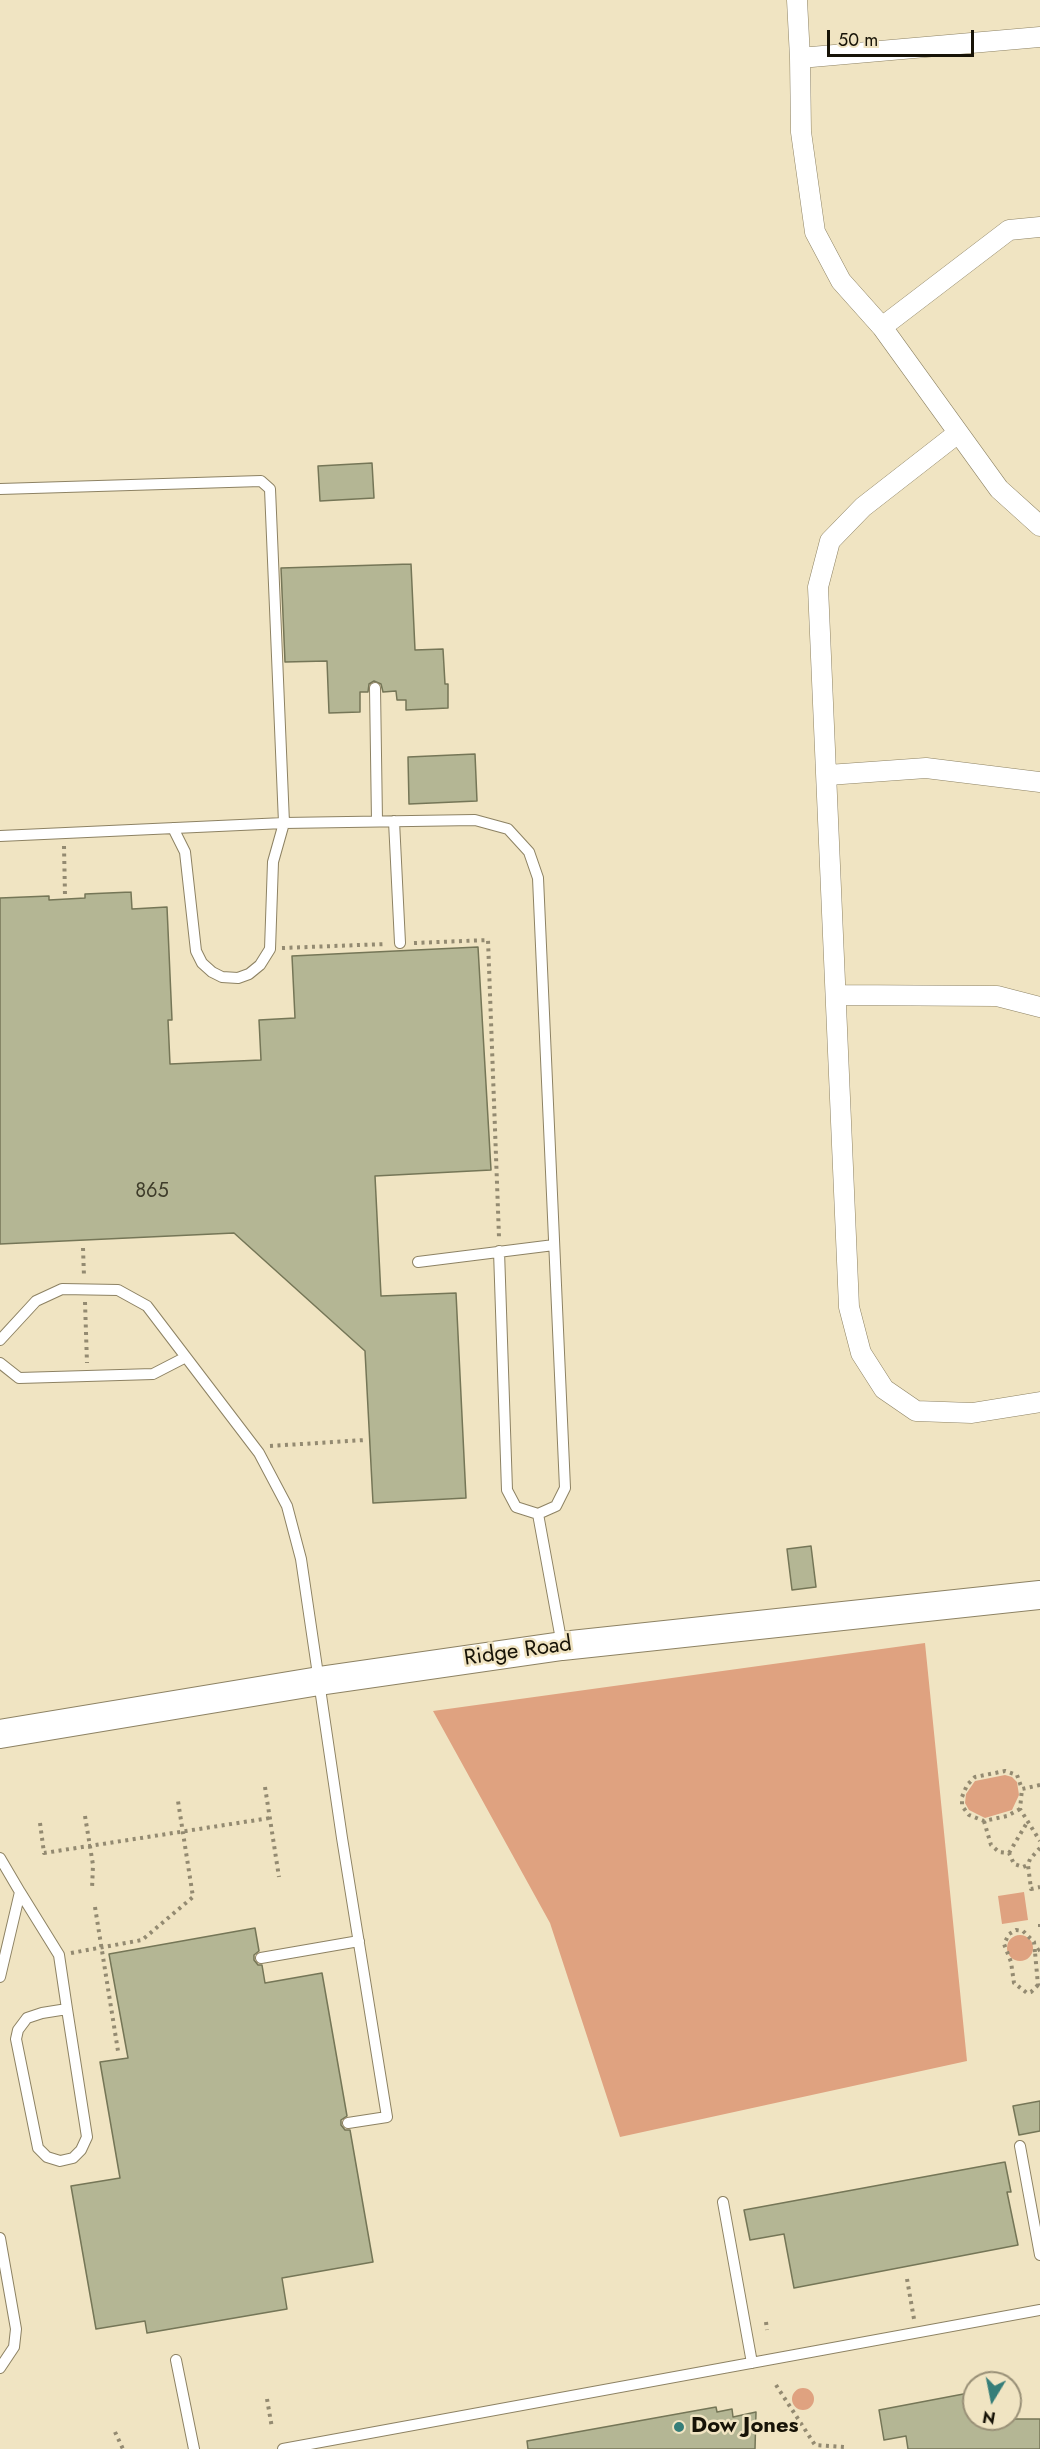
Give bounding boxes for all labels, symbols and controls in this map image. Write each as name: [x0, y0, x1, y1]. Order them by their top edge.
scale bar: [830, 18, 977, 56]
text: 50 m: [838, 27, 878, 53]
house number: 865: [135, 1180, 169, 1204]
street label: Ridge Road: [462, 1631, 574, 1673]
north arrow: [962, 2371, 1022, 2431]
text: N: [981, 2405, 997, 2430]
place label: Dow Jones: [691, 2414, 799, 2440]
marker: Dow Jones: [672, 2420, 686, 2434]

